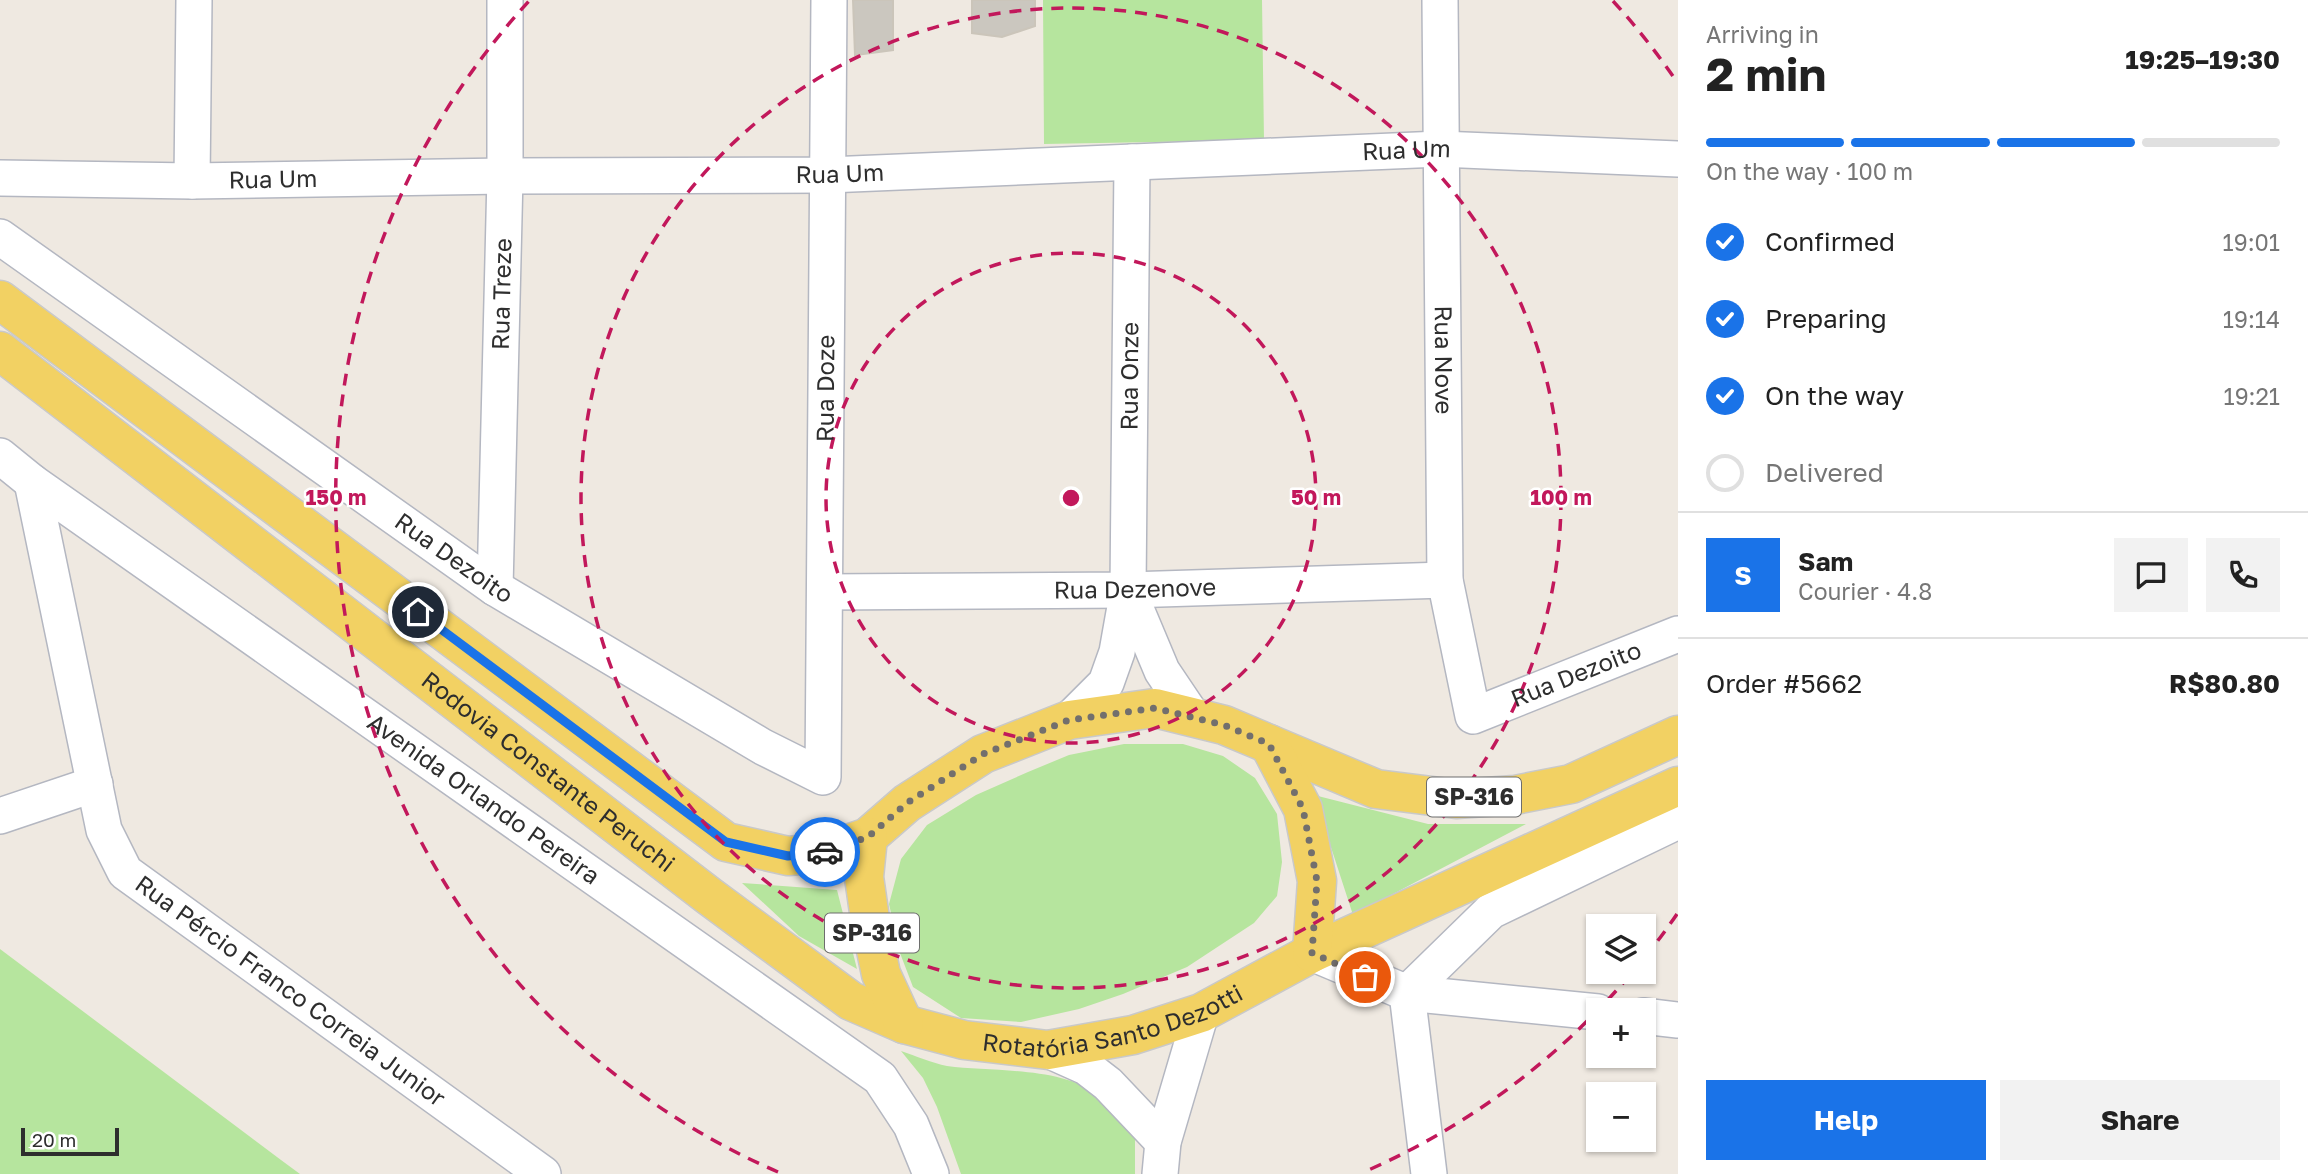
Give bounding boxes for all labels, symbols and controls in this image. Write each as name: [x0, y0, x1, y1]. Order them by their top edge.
text: Arriving in: [1706, 20, 1819, 48]
text: 19:25–19:30: [2125, 44, 2280, 75]
text: 2 min: [1706, 46, 1826, 101]
street label: Rua Um: [1361, 133, 1451, 165]
street label: Rua Um: [796, 157, 885, 188]
text: On the way · 100 m: [1706, 157, 1913, 185]
street label: Rua Um: [228, 163, 318, 193]
icon: check: [1706, 223, 1744, 261]
text: Confirmed: [1765, 226, 1895, 257]
text: 19:01: [2223, 228, 2280, 256]
street label: Rua Treze: [485, 238, 516, 350]
icon: check: [1706, 300, 1744, 338]
text: Preparing: [1765, 303, 1887, 334]
street label: Rua Nove: [1430, 305, 1460, 415]
text: 19:14: [2223, 305, 2280, 333]
street label: Rua Onze: [1113, 322, 1144, 431]
street label: Rua Doze: [810, 335, 839, 442]
icon: check: [1706, 377, 1744, 415]
text: On the way: [1765, 380, 1904, 411]
text: 19:21: [2224, 382, 2280, 410]
text: Delivered: [1765, 457, 1884, 488]
text: 150 m: [306, 484, 366, 510]
text: 50 m: [1291, 484, 1341, 510]
text: 100 m: [1530, 484, 1592, 510]
centre of rings: [1059, 486, 1083, 510]
street label: Rua Dezoito: [390, 506, 519, 608]
button: chat: [2114, 538, 2188, 612]
button: phone: [2206, 538, 2280, 612]
text: Sam: [1798, 546, 1853, 577]
text: S: [1734, 560, 1752, 591]
street label: Rua Dezenove: [1054, 571, 1217, 603]
text: Courier · 4.8: [1798, 577, 1932, 605]
pin: [388, 582, 448, 642]
icon: home: [399, 593, 437, 631]
street label: Rua Dezoito: [1506, 634, 1645, 712]
street label: Rodovia Constante Peruchi: [416, 664, 681, 877]
text: Order #5662: [1706, 668, 1862, 699]
text: R$80.80: [2169, 668, 2280, 699]
street label: Avenida Orlando Pereira: [363, 707, 606, 890]
road number: SP-316: [1427, 778, 1521, 817]
courier: [790, 817, 860, 887]
icon: car: [806, 833, 844, 871]
street label: Rua Pércio Franco Correia Junior: [130, 868, 452, 1112]
road number: SP-316: [825, 914, 919, 952]
map controls: [1586, 914, 1656, 1152]
button: layers: [1586, 914, 1656, 984]
pin: [1335, 947, 1395, 1007]
icon: bag: [1346, 958, 1384, 996]
street label: Rotatória Santo Dezotti: [981, 977, 1247, 1063]
button: +: [1586, 998, 1656, 1068]
button: Help: [1706, 1080, 1986, 1160]
button: Share: [2000, 1080, 2280, 1160]
button: −: [1586, 1082, 1656, 1152]
scale bar: [21, 1125, 119, 1157]
text: 20 m: [32, 1128, 76, 1151]

